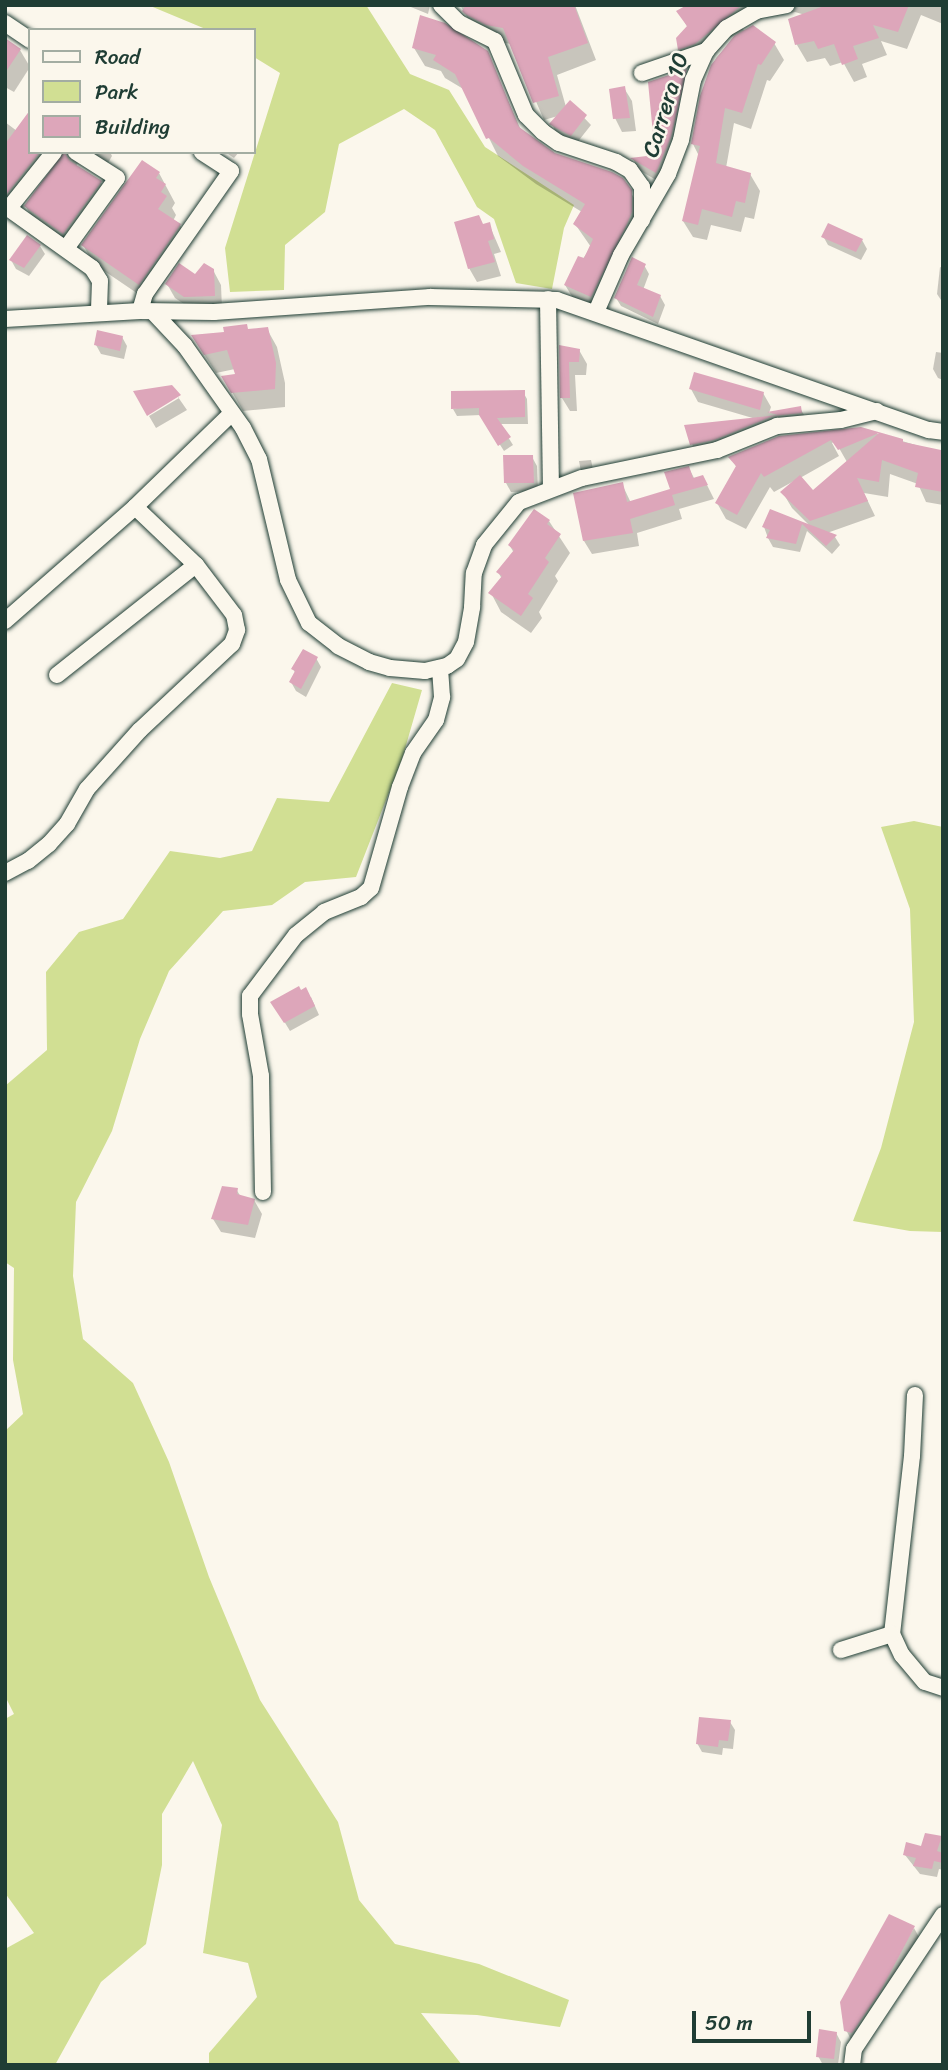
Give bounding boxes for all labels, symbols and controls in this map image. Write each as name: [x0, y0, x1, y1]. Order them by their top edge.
legend: [28, 28, 256, 154]
text: Road: [95, 38, 140, 76]
street label: Carrera 10: [637, 49, 695, 161]
text: Park: [95, 73, 138, 111]
text: Building: [95, 108, 170, 146]
scale bar: [696, 1996, 815, 2040]
text: 50 m: [705, 2004, 753, 2042]

